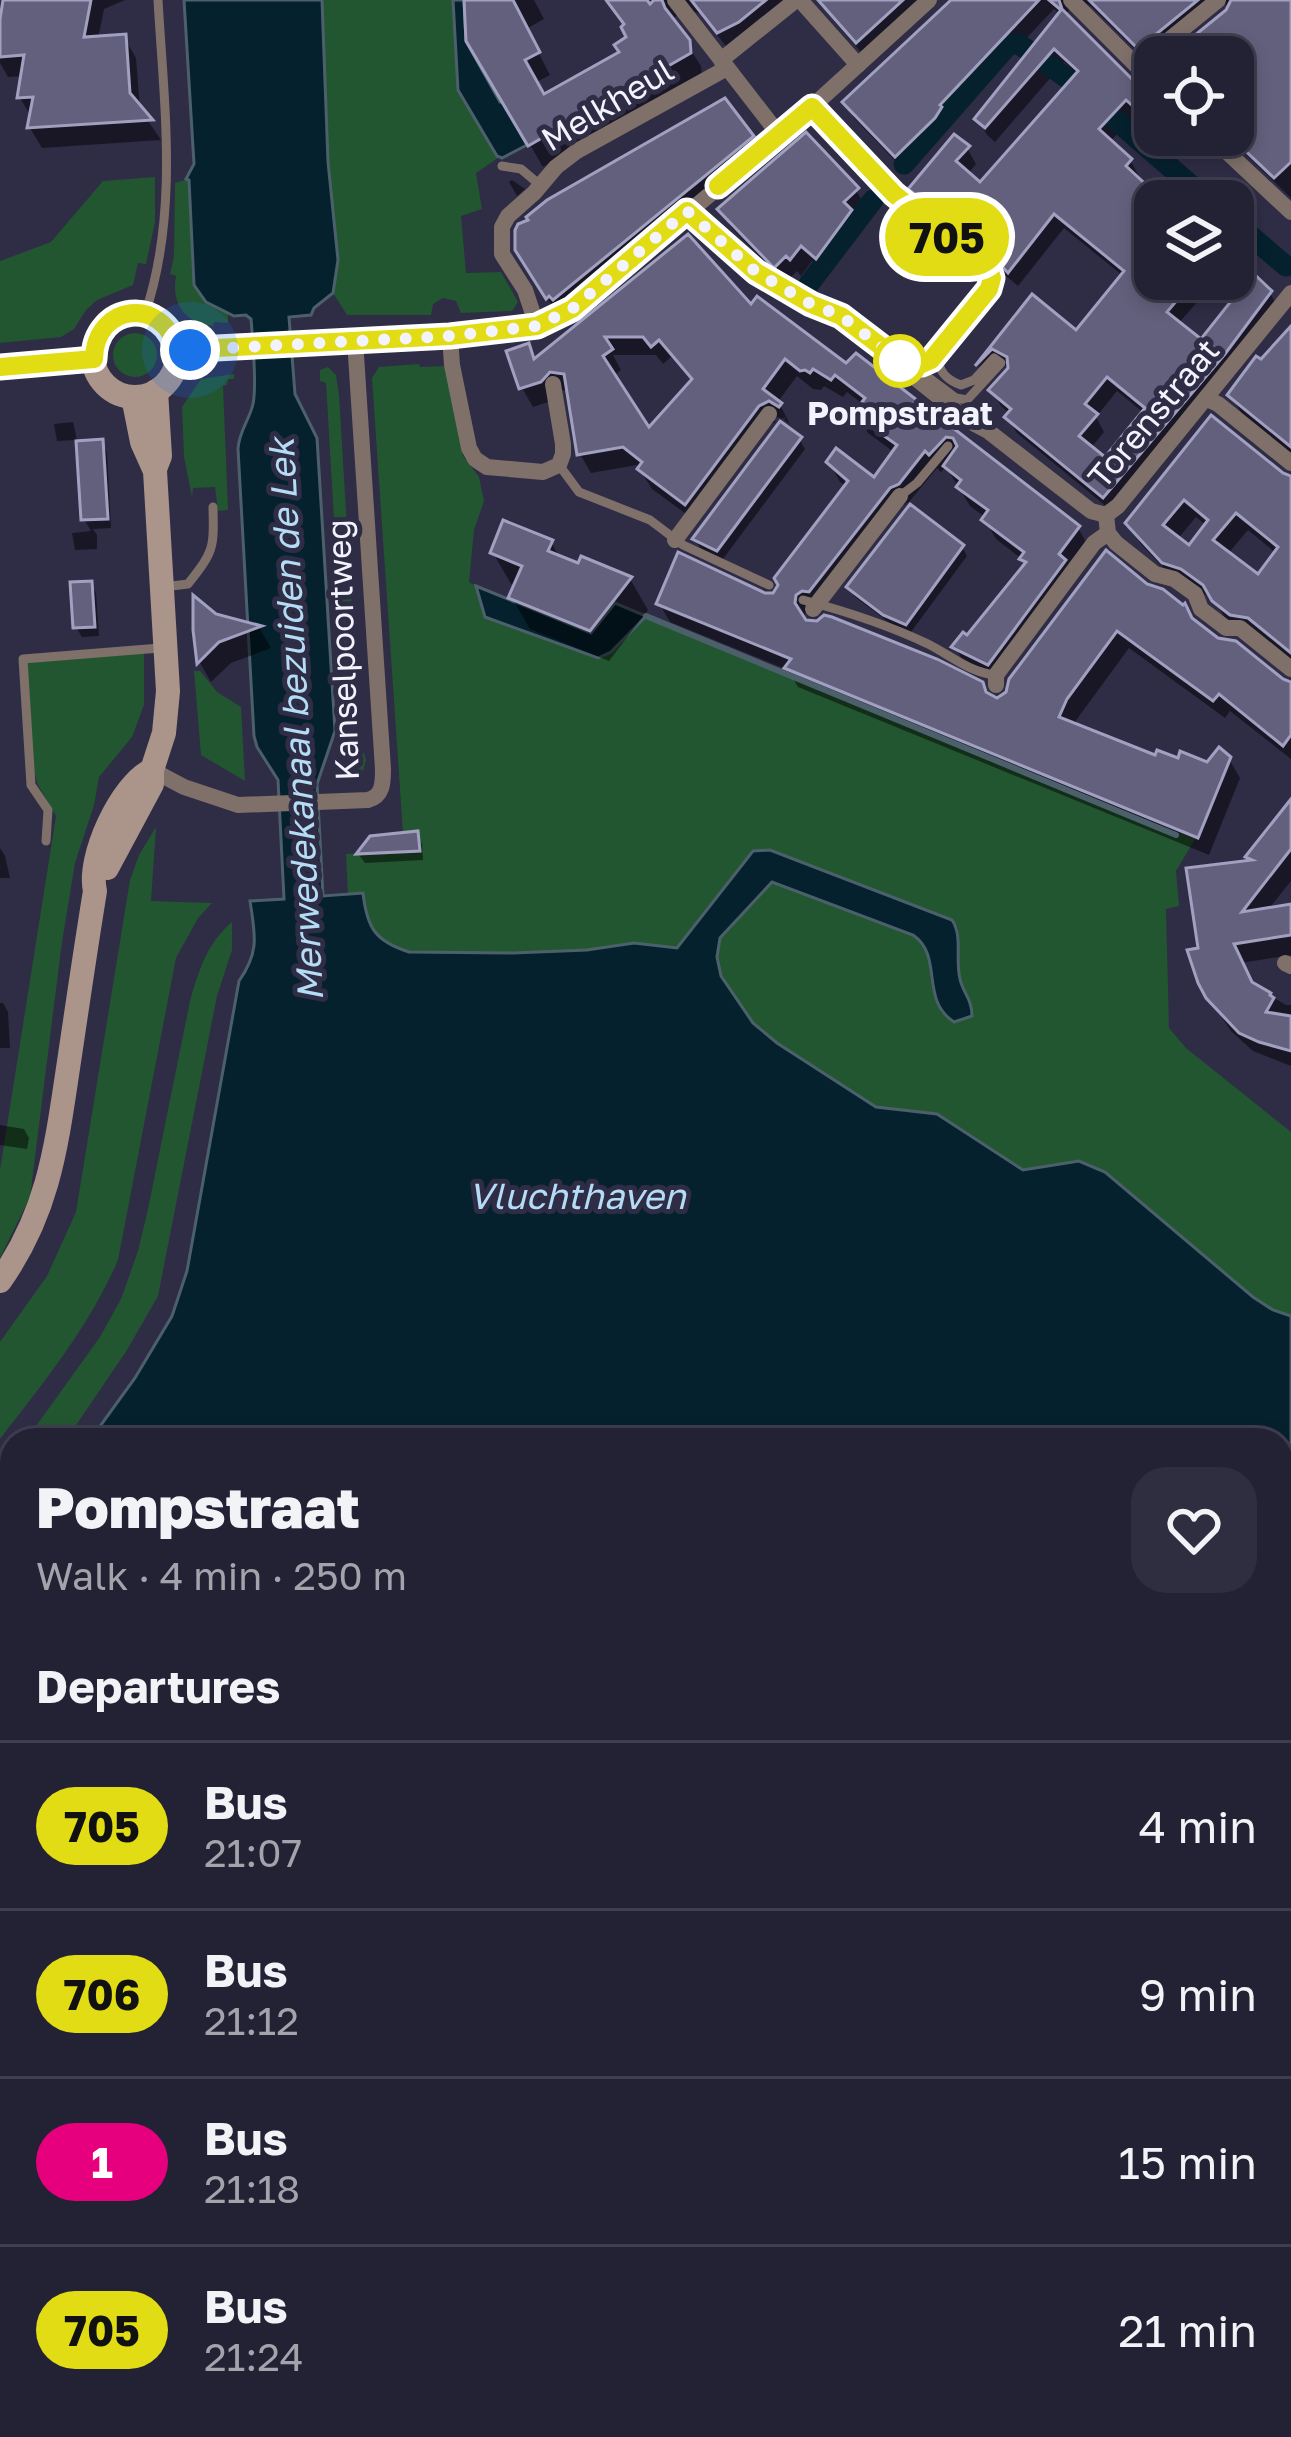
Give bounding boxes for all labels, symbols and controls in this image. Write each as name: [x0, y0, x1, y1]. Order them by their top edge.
map controls: [1134, 36, 1254, 300]
button: locate: [1134, 36, 1254, 156]
street label: Melkheul: [534, 50, 680, 158]
button: layers: [1134, 180, 1254, 300]
line badge: 705: [878, 198, 1016, 276]
text: 705: [909, 212, 985, 262]
your location: [160, 320, 220, 380]
street label: Torenstraat: [1079, 331, 1227, 495]
marker: Pompstraat: [875, 336, 925, 386]
place label: Pompstraat: [807, 393, 993, 432]
water label: Merwedekanaal bezuiden de Lek: [259, 434, 331, 1002]
street label: Kanselpoortweg: [318, 519, 366, 781]
water label: Vluchthaven: [468, 1174, 688, 1217]
button: heart: [1131, 1467, 1257, 1593]
text: Pompstraat: [36, 1472, 360, 1541]
text: Walk · 4 min · 250 m: [36, 1552, 407, 1599]
text: Departures: [36, 1659, 280, 1713]
text: Bus: [204, 1775, 288, 1829]
text: 4 min: [1139, 1799, 1257, 1853]
text: 705: [64, 1801, 140, 1851]
text: 21:07: [204, 1829, 302, 1876]
text: Bus: [204, 1943, 288, 1997]
text: 9 min: [1139, 1967, 1257, 2021]
text: 706: [64, 1969, 140, 2019]
text: 21:12: [204, 1997, 299, 2044]
text: Bus: [204, 2111, 288, 2165]
text: 15 min: [1118, 2135, 1257, 2189]
text: 1: [91, 2137, 113, 2187]
text: 21:18: [204, 2165, 300, 2212]
text: Bus: [204, 2279, 288, 2333]
text: 21 min: [1118, 2303, 1257, 2357]
text: 705: [64, 2305, 140, 2355]
text: 21:24: [204, 2333, 304, 2380]

